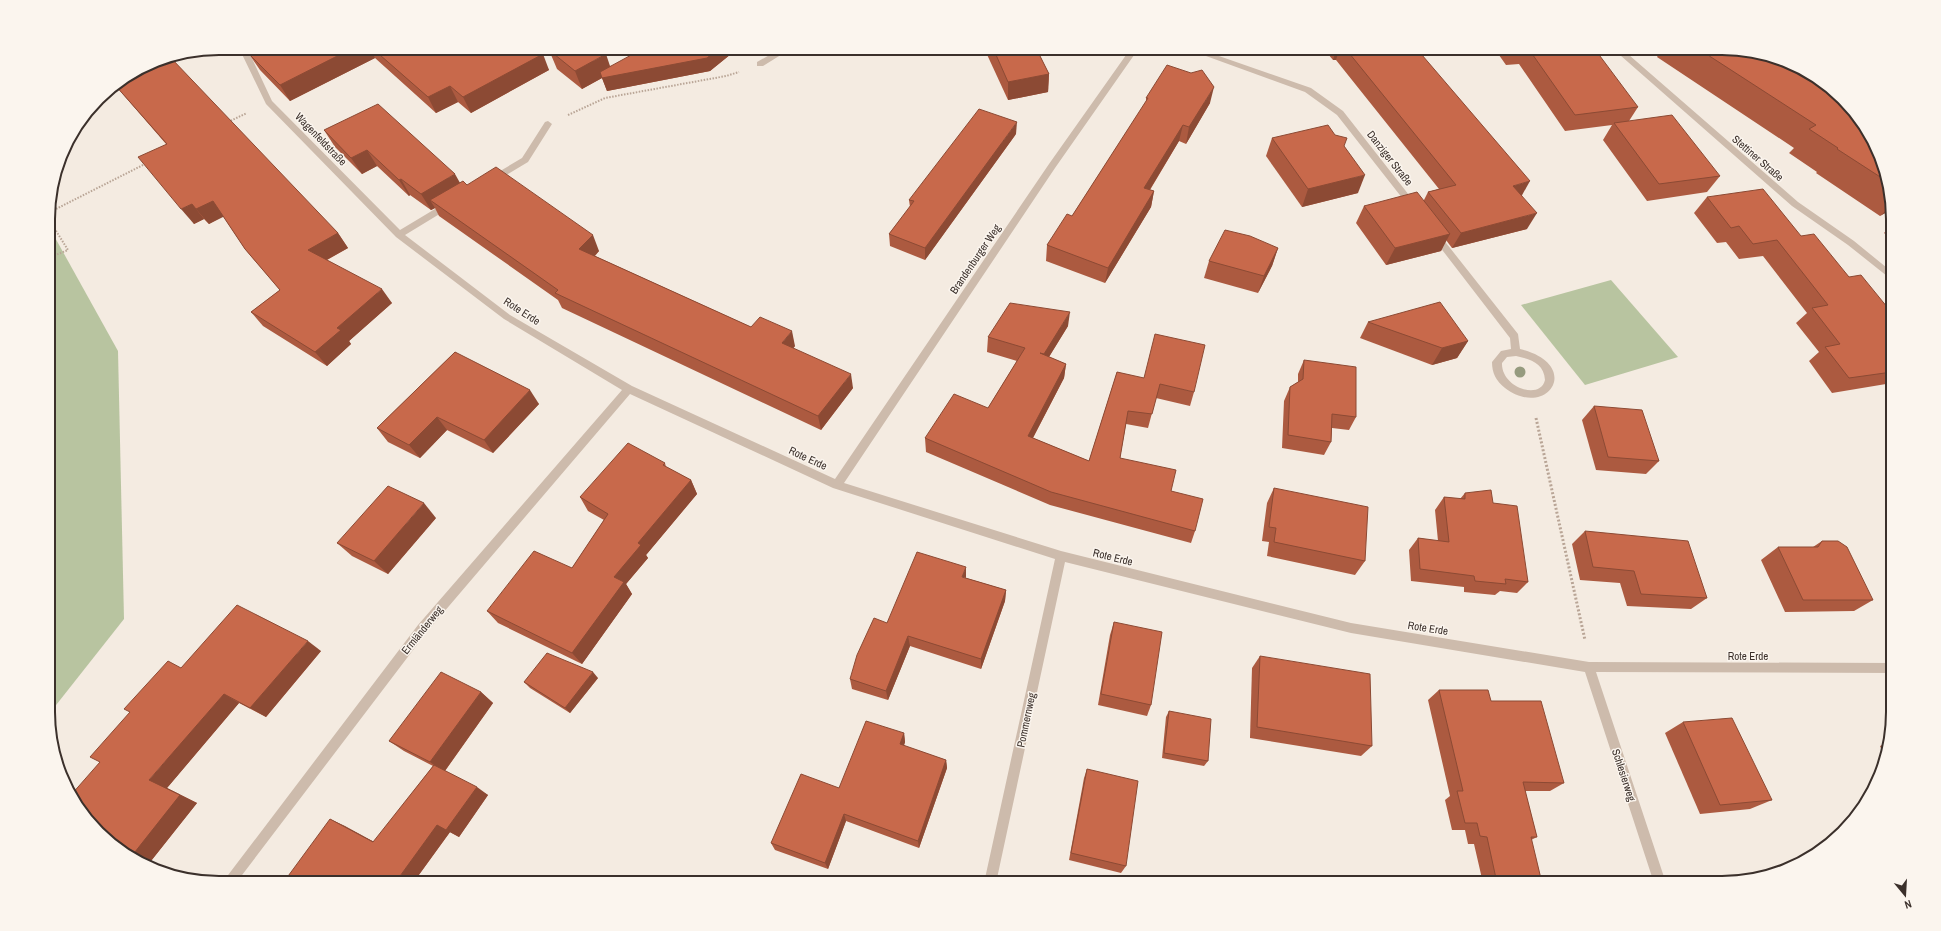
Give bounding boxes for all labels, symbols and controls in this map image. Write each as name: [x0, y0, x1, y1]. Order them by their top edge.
street label: Wagenfeldstraße: [292, 110, 350, 168]
street label: Danziger Straße: [1364, 128, 1416, 188]
street label: Stettiner Straße: [1729, 132, 1787, 184]
street label: Brandenburger Weg: [947, 221, 1003, 297]
street label: Rote Erde: [501, 294, 543, 328]
street label: Rote Erde: [787, 443, 829, 473]
street label: Rote Erde: [1092, 545, 1134, 569]
street label: Ermländerweg: [398, 603, 446, 657]
street label: Rote Erde: [1407, 618, 1449, 638]
street label: Rote Erde: [1728, 649, 1768, 663]
street label: Pommernweg: [1013, 691, 1039, 749]
street label: Schlesierweg: [1609, 747, 1639, 803]
north arrow: [1885, 875, 1925, 915]
text: N: [1903, 897, 1913, 912]

